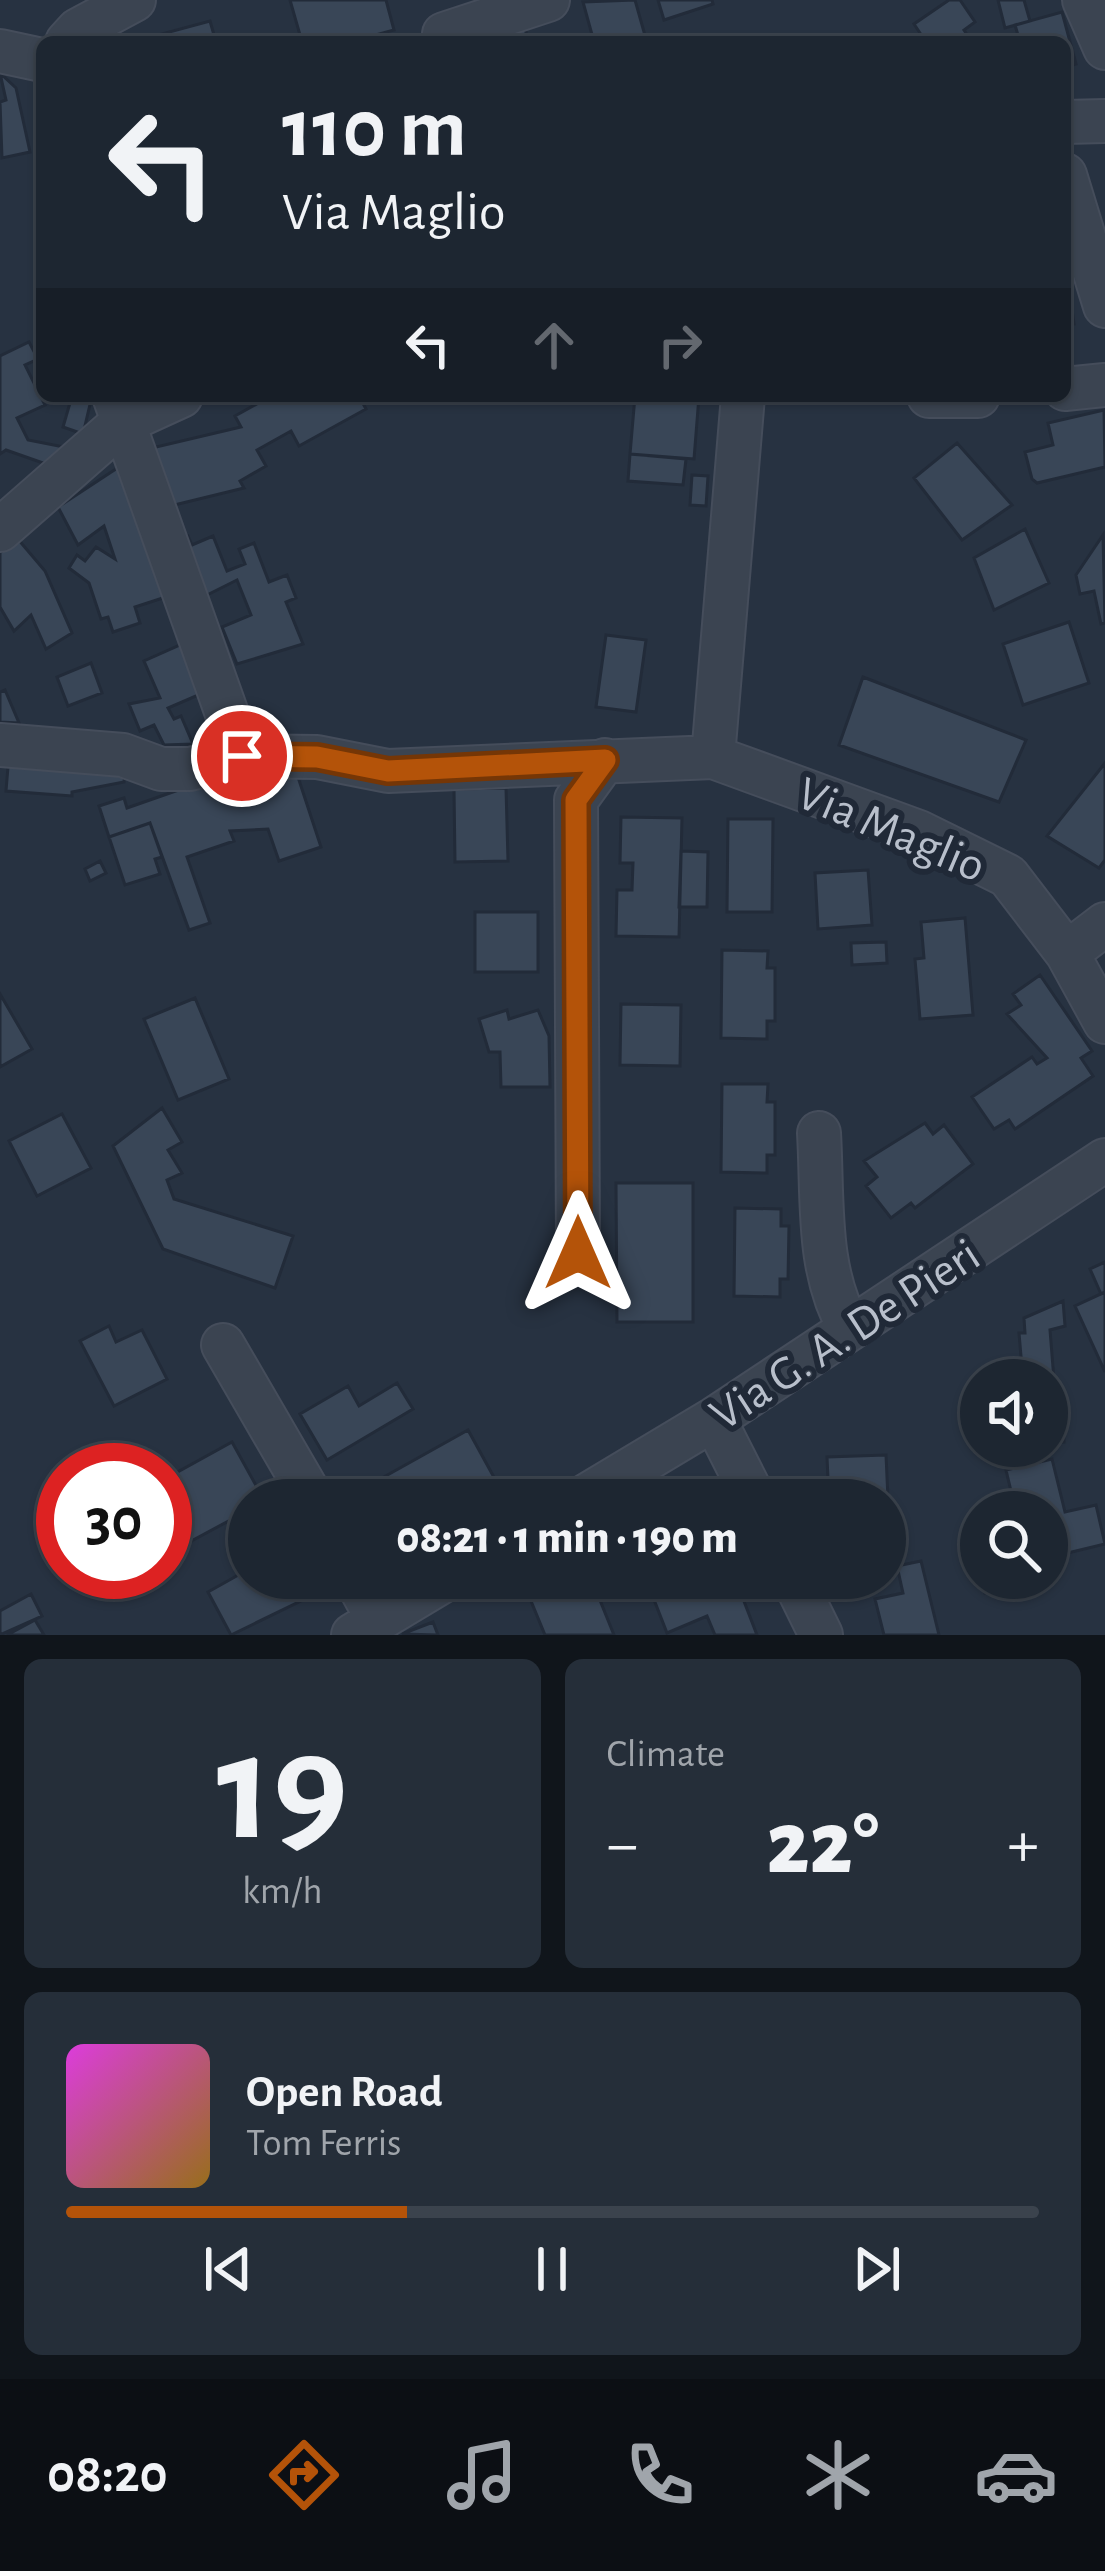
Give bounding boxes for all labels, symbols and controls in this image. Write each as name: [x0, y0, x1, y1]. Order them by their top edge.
icon: left: [84, 84, 240, 240]
text: 110 m: [282, 88, 467, 172]
text: Via Maglio: [282, 186, 506, 240]
icon: left: [395, 312, 461, 378]
icon: ahead: [521, 312, 587, 378]
icon: right: [647, 312, 713, 378]
pin: [191, 705, 293, 807]
icon: arrive: [209, 723, 275, 789]
street label: Via Maglio: [790, 770, 992, 892]
position arrow: [515, 1190, 641, 1316]
street label: Via G. A. De Pieri: [703, 1231, 989, 1440]
map controls: [960, 1359, 1068, 1599]
button: sound: [960, 1359, 1068, 1467]
speed limit sign: 30: [36, 1443, 192, 1599]
button: search: [960, 1491, 1068, 1599]
text: 08:21 · 1 min · 190 m: [396, 1516, 738, 1561]
text: 19: [216, 1712, 348, 1868]
text: Climate: [607, 1735, 725, 1774]
text: 22°: [767, 1800, 879, 1890]
text: −: [607, 1812, 638, 1878]
text: +: [1007, 1812, 1039, 1878]
text: km/h: [242, 1872, 322, 1911]
text: Open Road: [246, 2070, 443, 2115]
text: Tom Ferris: [246, 2124, 402, 2163]
icon: previous: [195, 2236, 261, 2302]
icon: pause: [519, 2236, 585, 2302]
icon: next: [844, 2236, 910, 2302]
icon: directions: [262, 2433, 346, 2517]
icon: music: [440, 2433, 524, 2517]
icon: phone: [618, 2433, 702, 2517]
icon: climate: [796, 2433, 880, 2517]
icon: car: [974, 2433, 1058, 2517]
text: 08:20: [47, 2448, 168, 2502]

